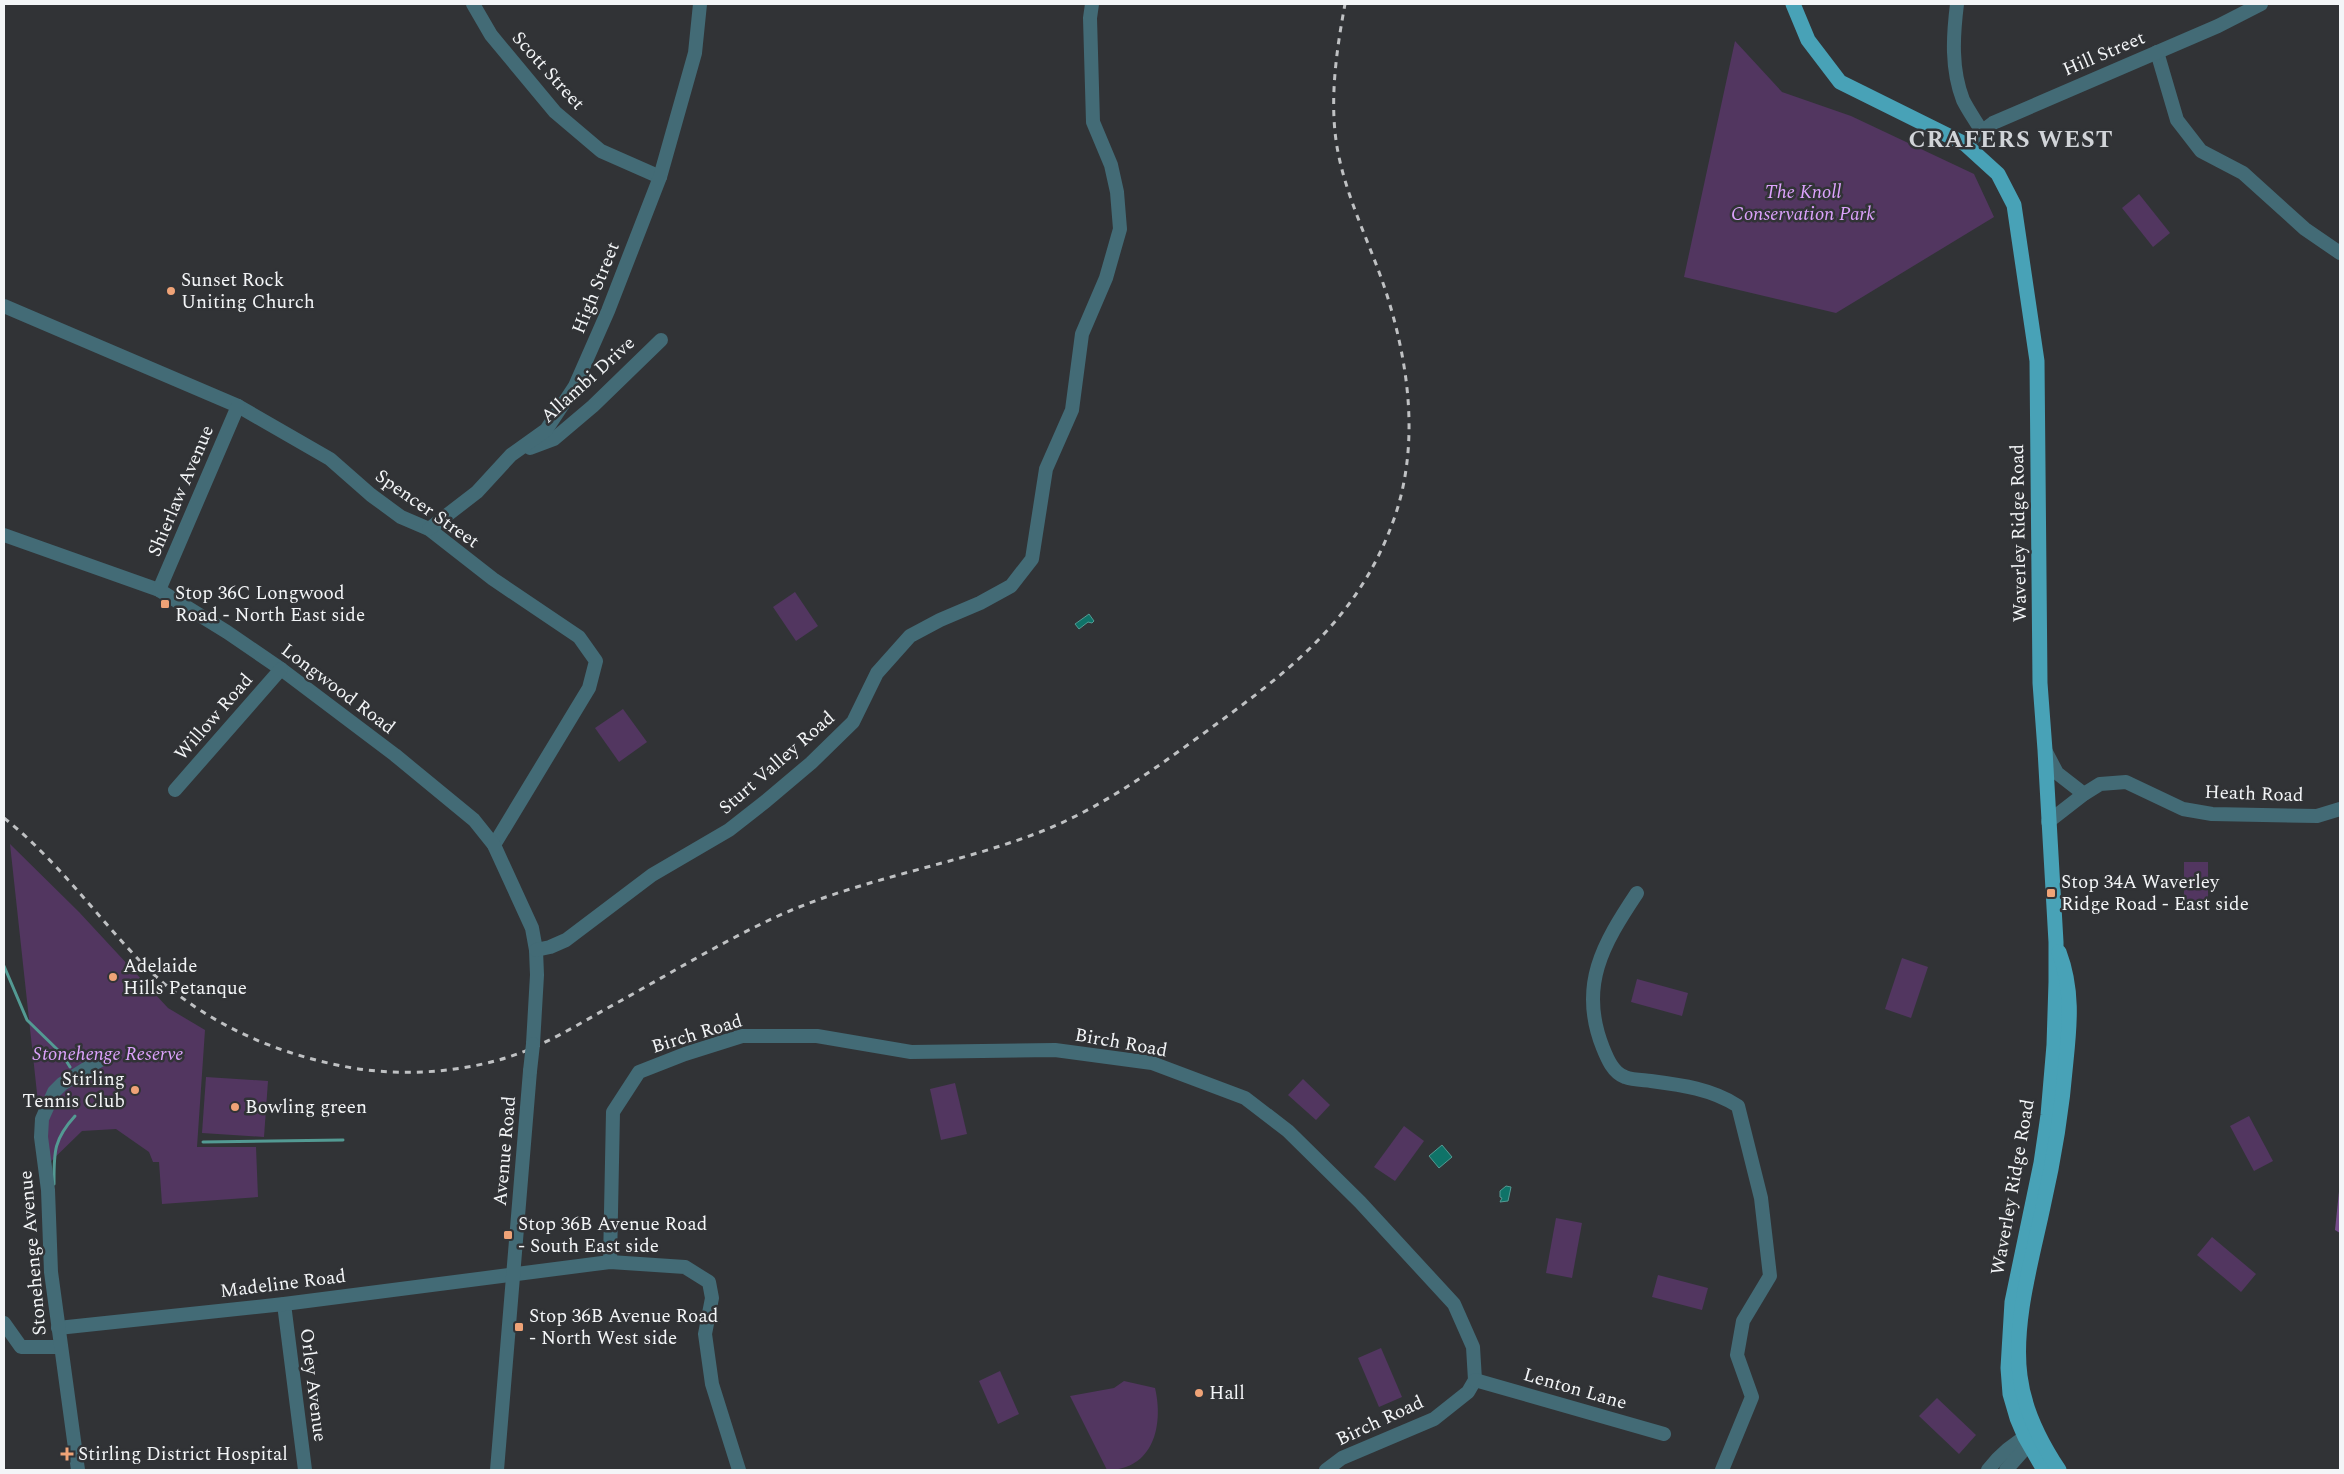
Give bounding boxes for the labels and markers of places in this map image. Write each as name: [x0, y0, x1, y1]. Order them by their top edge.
place label: Sunset Rock Uniting Church: [181, 266, 315, 317]
marker: Sunset Rock Uniting Church: [165, 285, 177, 297]
place label: Stop 36C Longwood Road - North East side: [175, 579, 365, 630]
marker: Stop 36C Longwood Road - North East side: [159, 598, 171, 610]
place label: Stop 34A Waverley Ridge Road - East side: [2061, 868, 2249, 919]
marker: Stop 34A Waverley Ridge Road - East side: [2045, 887, 2057, 899]
place label: Adelaide Hills Petanque: [123, 952, 247, 1003]
marker: Adelaide Hills Petanque: [107, 971, 119, 983]
place label: Stirling Tennis Club: [22, 1065, 125, 1116]
marker: Stirling Tennis Club: [129, 1084, 141, 1096]
place label: Bowling green: [245, 1093, 367, 1122]
marker: Bowling green: [229, 1101, 241, 1113]
place label: Stop 36B Avenue Road - South East side: [518, 1210, 707, 1261]
marker: Stop 36B Avenue Road - South East side: [502, 1229, 514, 1241]
place label: Stop 36B Avenue Road - North West side: [529, 1302, 718, 1353]
marker: Stop 36B Avenue Road - North West side: [513, 1321, 525, 1333]
place label: Hall: [1209, 1379, 1245, 1408]
marker: Hall: [1193, 1387, 1205, 1399]
place label: Stirling District Hospital: [78, 1440, 288, 1469]
marker: Stirling District Hospital: [60, 1447, 74, 1461]

